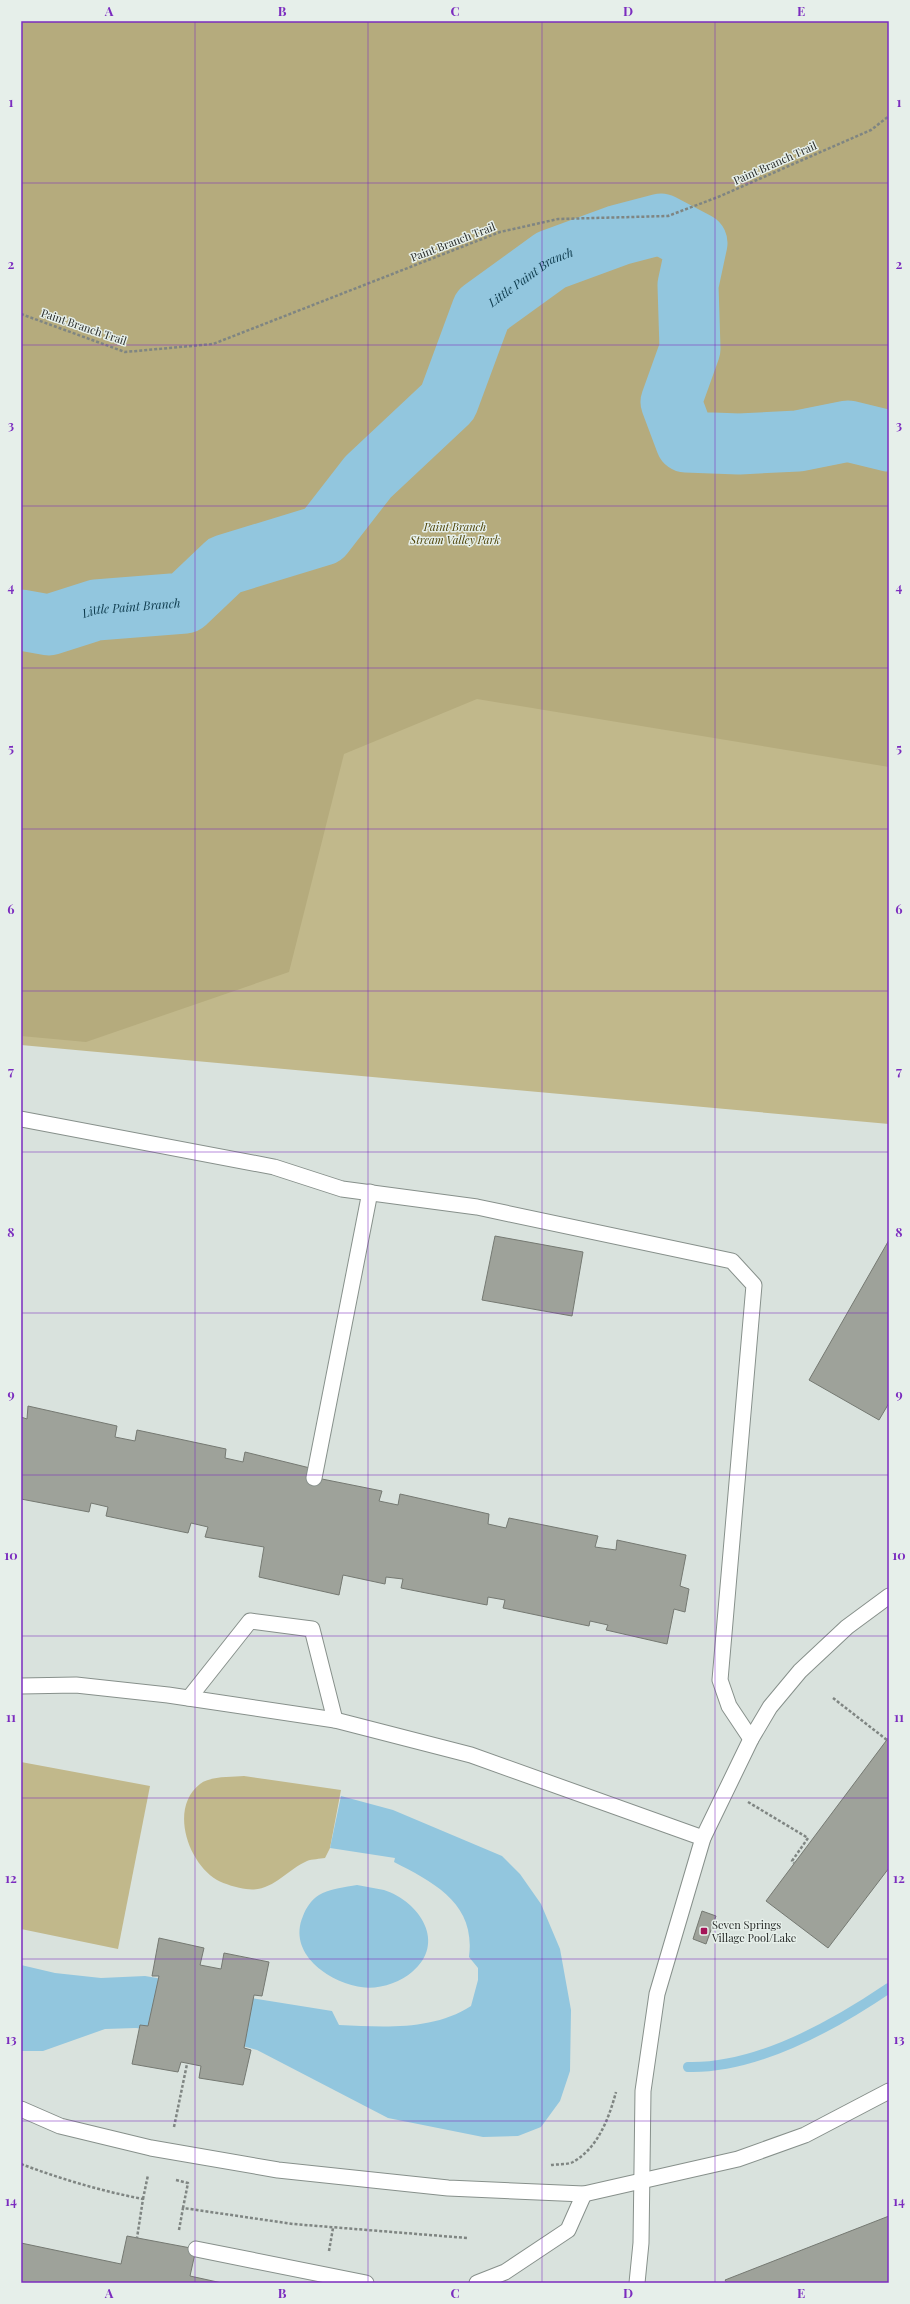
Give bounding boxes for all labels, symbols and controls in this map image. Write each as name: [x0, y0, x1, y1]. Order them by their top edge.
text: A: [104, 2, 114, 19]
text: B: [278, 2, 287, 19]
text: C: [450, 2, 460, 19]
text: D: [623, 2, 633, 19]
text: E: [797, 2, 805, 19]
text: 1: [9, 93, 14, 110]
text: 1: [897, 93, 902, 110]
street label: Paint Branch Trail: [731, 137, 819, 188]
street label: Paint Branch Trail: [408, 218, 497, 265]
water label: Little Paint Branch: [484, 244, 575, 310]
text: 2: [8, 255, 15, 272]
text: 2: [896, 255, 903, 272]
street label: Paint Branch Trail: [39, 305, 129, 348]
text: 3: [8, 416, 14, 433]
text: 3: [896, 416, 902, 433]
park label: Paint Branch Stream Valley Park: [409, 519, 500, 547]
text: 4: [8, 578, 15, 595]
text: 4: [896, 578, 903, 595]
water label: Little Paint Branch: [79, 594, 181, 621]
text: 5: [8, 739, 14, 756]
text: 5: [896, 739, 902, 756]
text: 6: [7, 900, 15, 917]
text: 6: [895, 900, 903, 917]
text: 7: [8, 1062, 14, 1079]
text: 7: [896, 1062, 902, 1079]
text: 8: [7, 1223, 15, 1240]
text: 8: [895, 1223, 903, 1240]
text: 9: [7, 1385, 15, 1402]
text: 9: [895, 1385, 903, 1402]
text: 10: [4, 1546, 18, 1563]
text: 10: [892, 1546, 906, 1563]
text: 11: [6, 1708, 16, 1725]
text: 11: [894, 1708, 904, 1725]
text: 12: [5, 1869, 17, 1886]
text: 12: [893, 1869, 905, 1886]
place label: Seven Springs Village Pool/Lake: [711, 1917, 797, 1945]
marker: Seven Springs Village Pool/Lake: [699, 1926, 709, 1936]
text: 13: [5, 2030, 17, 2047]
text: 13: [893, 2030, 905, 2047]
text: 14: [5, 2192, 17, 2209]
text: 14: [893, 2192, 905, 2209]
text: A: [104, 2284, 114, 2301]
text: B: [278, 2284, 287, 2301]
text: C: [450, 2284, 460, 2301]
text: D: [623, 2284, 633, 2301]
text: E: [797, 2284, 805, 2301]

